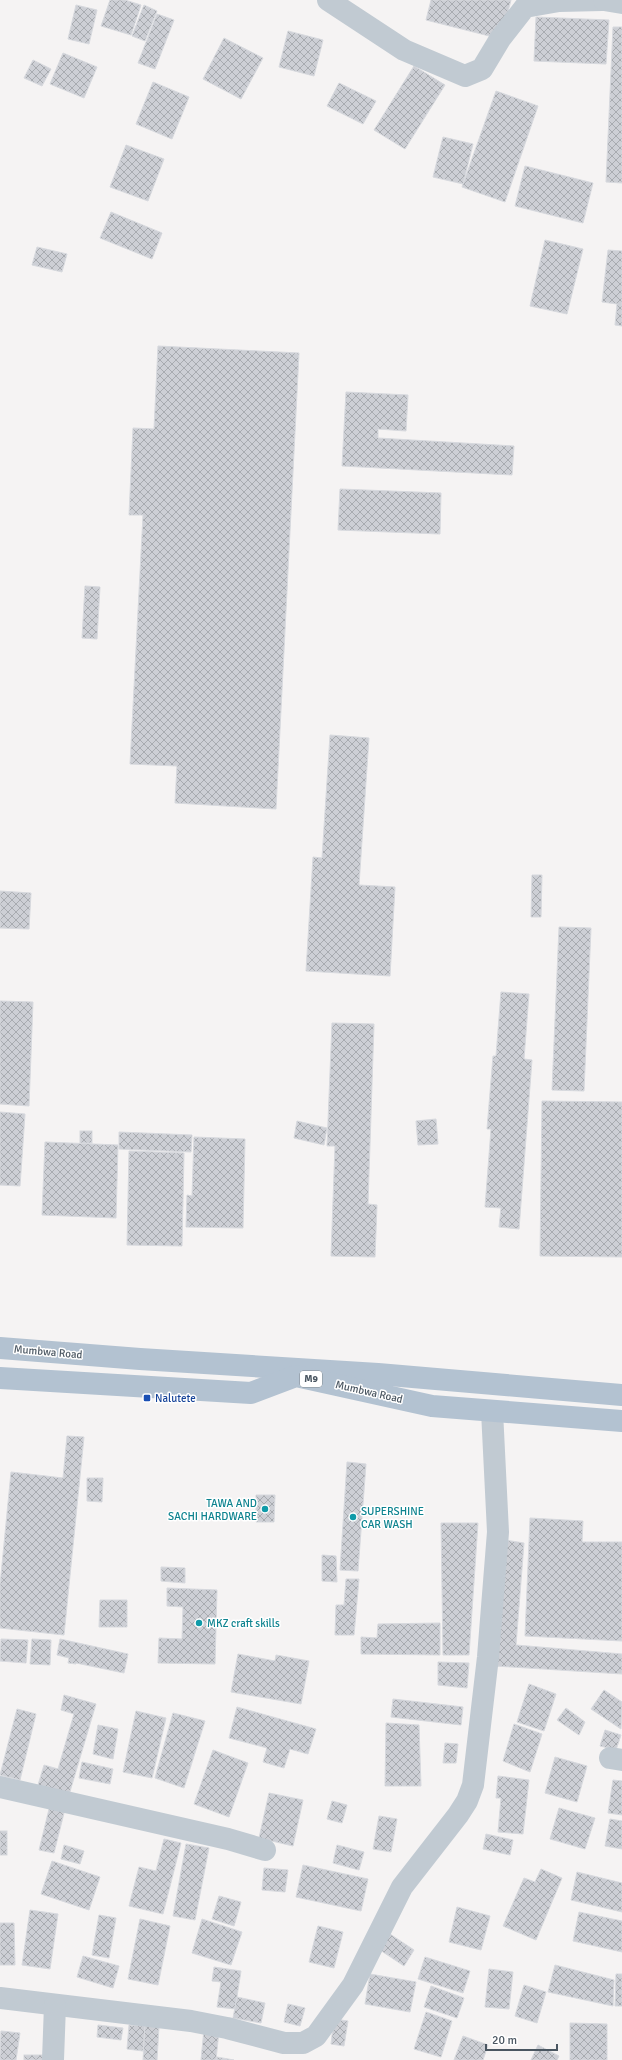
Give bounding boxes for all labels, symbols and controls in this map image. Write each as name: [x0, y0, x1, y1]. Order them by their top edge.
street label: Mumbwa Road: [13, 1343, 83, 1361]
road number: M9: [300, 1371, 322, 1387]
street label: Mumbwa Road: [334, 1378, 404, 1406]
place label: Nalutete: [155, 1392, 196, 1405]
marker: Nalutete: [142, 1393, 152, 1403]
place label: TAWA AND SACHI HARDWARE: [168, 1497, 257, 1523]
marker: TAWA AND SACHI HARDWARE: [260, 1504, 270, 1514]
place label: SUPERSHINE CAR WASH: [361, 1505, 424, 1531]
marker: SUPERSHINE CAR WASH: [348, 1512, 358, 1522]
place label: MKZ craft skills: [207, 1617, 280, 1630]
marker: MKZ craft skills: [194, 1618, 204, 1628]
scale bar: [486, 2026, 557, 2052]
text: 20 m: [492, 2033, 517, 2048]

